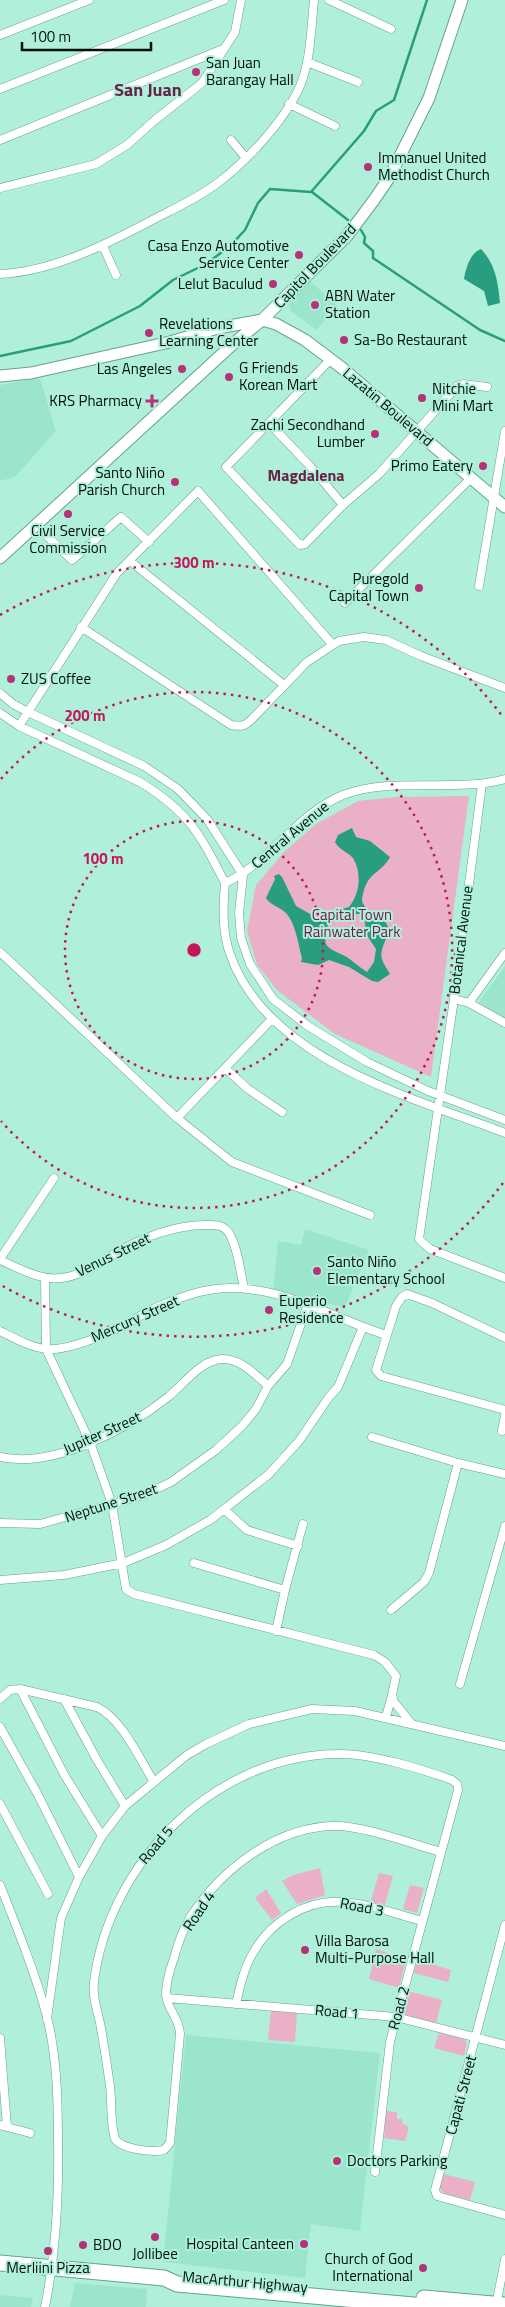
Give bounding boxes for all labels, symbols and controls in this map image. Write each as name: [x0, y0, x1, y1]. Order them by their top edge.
scale bar: [22, 20, 151, 52]
text: 100 m: [30, 25, 71, 48]
place label: San Juan Barangay Hall: [206, 51, 294, 91]
marker: San Juan Barangay Hall: [190, 66, 202, 78]
district label: San Juan: [114, 76, 182, 103]
place label: Immanuel United Methodist Church: [378, 146, 490, 186]
marker: Immanuel United Methodist Church: [362, 161, 374, 173]
street label: Capitol Boulevard: [268, 218, 361, 313]
place label: Casa Enzo Automotive Service Center: [147, 234, 289, 274]
marker: Casa Enzo Automotive Service Center: [293, 249, 305, 261]
place label: Lelut Baculud: [178, 272, 263, 295]
marker: Lelut Baculud: [267, 278, 279, 290]
place label: ABN Water Station: [325, 284, 395, 324]
marker: ABN Water Station: [309, 299, 321, 311]
place label: Revelations Learning Center: [159, 312, 258, 352]
marker: Revelations Learning Center: [143, 327, 155, 339]
place label: Sa-Bo Restaurant: [354, 328, 468, 351]
marker: Sa-Bo Restaurant: [338, 334, 350, 346]
place label: G Friends Korean Mart: [239, 356, 318, 396]
place label: Las Angeles: [97, 357, 172, 380]
street label: Lazatin Boulevard: [338, 362, 439, 452]
marker: Las Angeles: [176, 363, 188, 375]
marker: G Friends Korean Mart: [223, 371, 235, 383]
place label: Nitchie Mini Mart: [432, 377, 494, 417]
place label: KRS Pharmacy: [49, 389, 142, 412]
marker: Nitchie Mini Mart: [416, 392, 428, 404]
marker: KRS Pharmacy: [146, 395, 158, 407]
place label: Zachi Secondhand Lumber: [251, 413, 365, 453]
marker: Zachi Secondhand Lumber: [369, 428, 381, 440]
place label: Primo Eatery: [391, 454, 473, 477]
marker: Primo Eatery: [477, 460, 489, 472]
place label: Santo Niño Parish Church: [78, 461, 165, 501]
district label: Magdalena: [268, 463, 344, 487]
marker: Santo Niño Parish Church: [169, 476, 181, 488]
marker: Civil Service Commission: [62, 508, 74, 520]
place label: Civil Service Commission: [29, 519, 107, 559]
text: 300 m: [173, 551, 215, 574]
place label: Puregold Capital Town: [329, 567, 409, 607]
marker: Puregold Capital Town: [413, 582, 425, 594]
place label: ZUS Coffee: [21, 667, 91, 690]
marker: ZUS Coffee: [5, 673, 17, 685]
text: 200 m: [64, 704, 106, 727]
street label: Central Avenue: [246, 795, 334, 874]
text: 100 m: [82, 847, 124, 870]
street label: Botanical Avenue: [442, 884, 479, 995]
park label: Capital Town Rainwater Park: [304, 903, 400, 943]
centre of rings: [185, 941, 203, 959]
street label: Venus Street: [71, 1226, 155, 1283]
place label: Santo Niño Elementary School: [327, 1250, 445, 1290]
marker: Santo Niño Elementary School: [311, 1265, 323, 1277]
street label: Mercury Street: [87, 1289, 183, 1348]
place label: Euperio Residence: [279, 1289, 344, 1329]
marker: Euperio Residence: [263, 1304, 275, 1316]
street label: Jupiter Street: [59, 1405, 145, 1460]
street label: Neptune Street: [61, 1476, 161, 1528]
street label: Road 5: [133, 1820, 179, 1869]
street label: Road 4: [177, 1886, 220, 1935]
street label: Road 3: [338, 1891, 386, 1922]
place label: Villa Barosa Multi-Purpose Hall: [315, 1929, 434, 1969]
marker: Villa Barosa Multi-Purpose Hall: [299, 1944, 311, 1956]
street label: Road 2: [382, 1984, 415, 2032]
street label: Road 1: [314, 1998, 360, 2025]
street label: Capati Street: [439, 2052, 482, 2137]
place label: Doctors Parking: [347, 2149, 448, 2172]
marker: Doctors Parking: [331, 2155, 343, 2167]
marker: Jollibee: [149, 2231, 161, 2243]
place label: Hospital Canteen: [186, 2232, 294, 2255]
place label: BDO: [93, 2233, 122, 2256]
marker: Hospital Canteen: [298, 2238, 310, 2250]
marker: BDO: [77, 2239, 89, 2251]
place label: Jollibee: [132, 2242, 178, 2265]
marker: Merliini Pizza: [42, 2245, 54, 2257]
place label: Church of God International: [325, 2247, 413, 2287]
place label: Merliini Pizza: [6, 2256, 90, 2279]
marker: Church of God International: [417, 2262, 429, 2274]
street label: MacArthur Highway: [181, 2265, 309, 2298]

